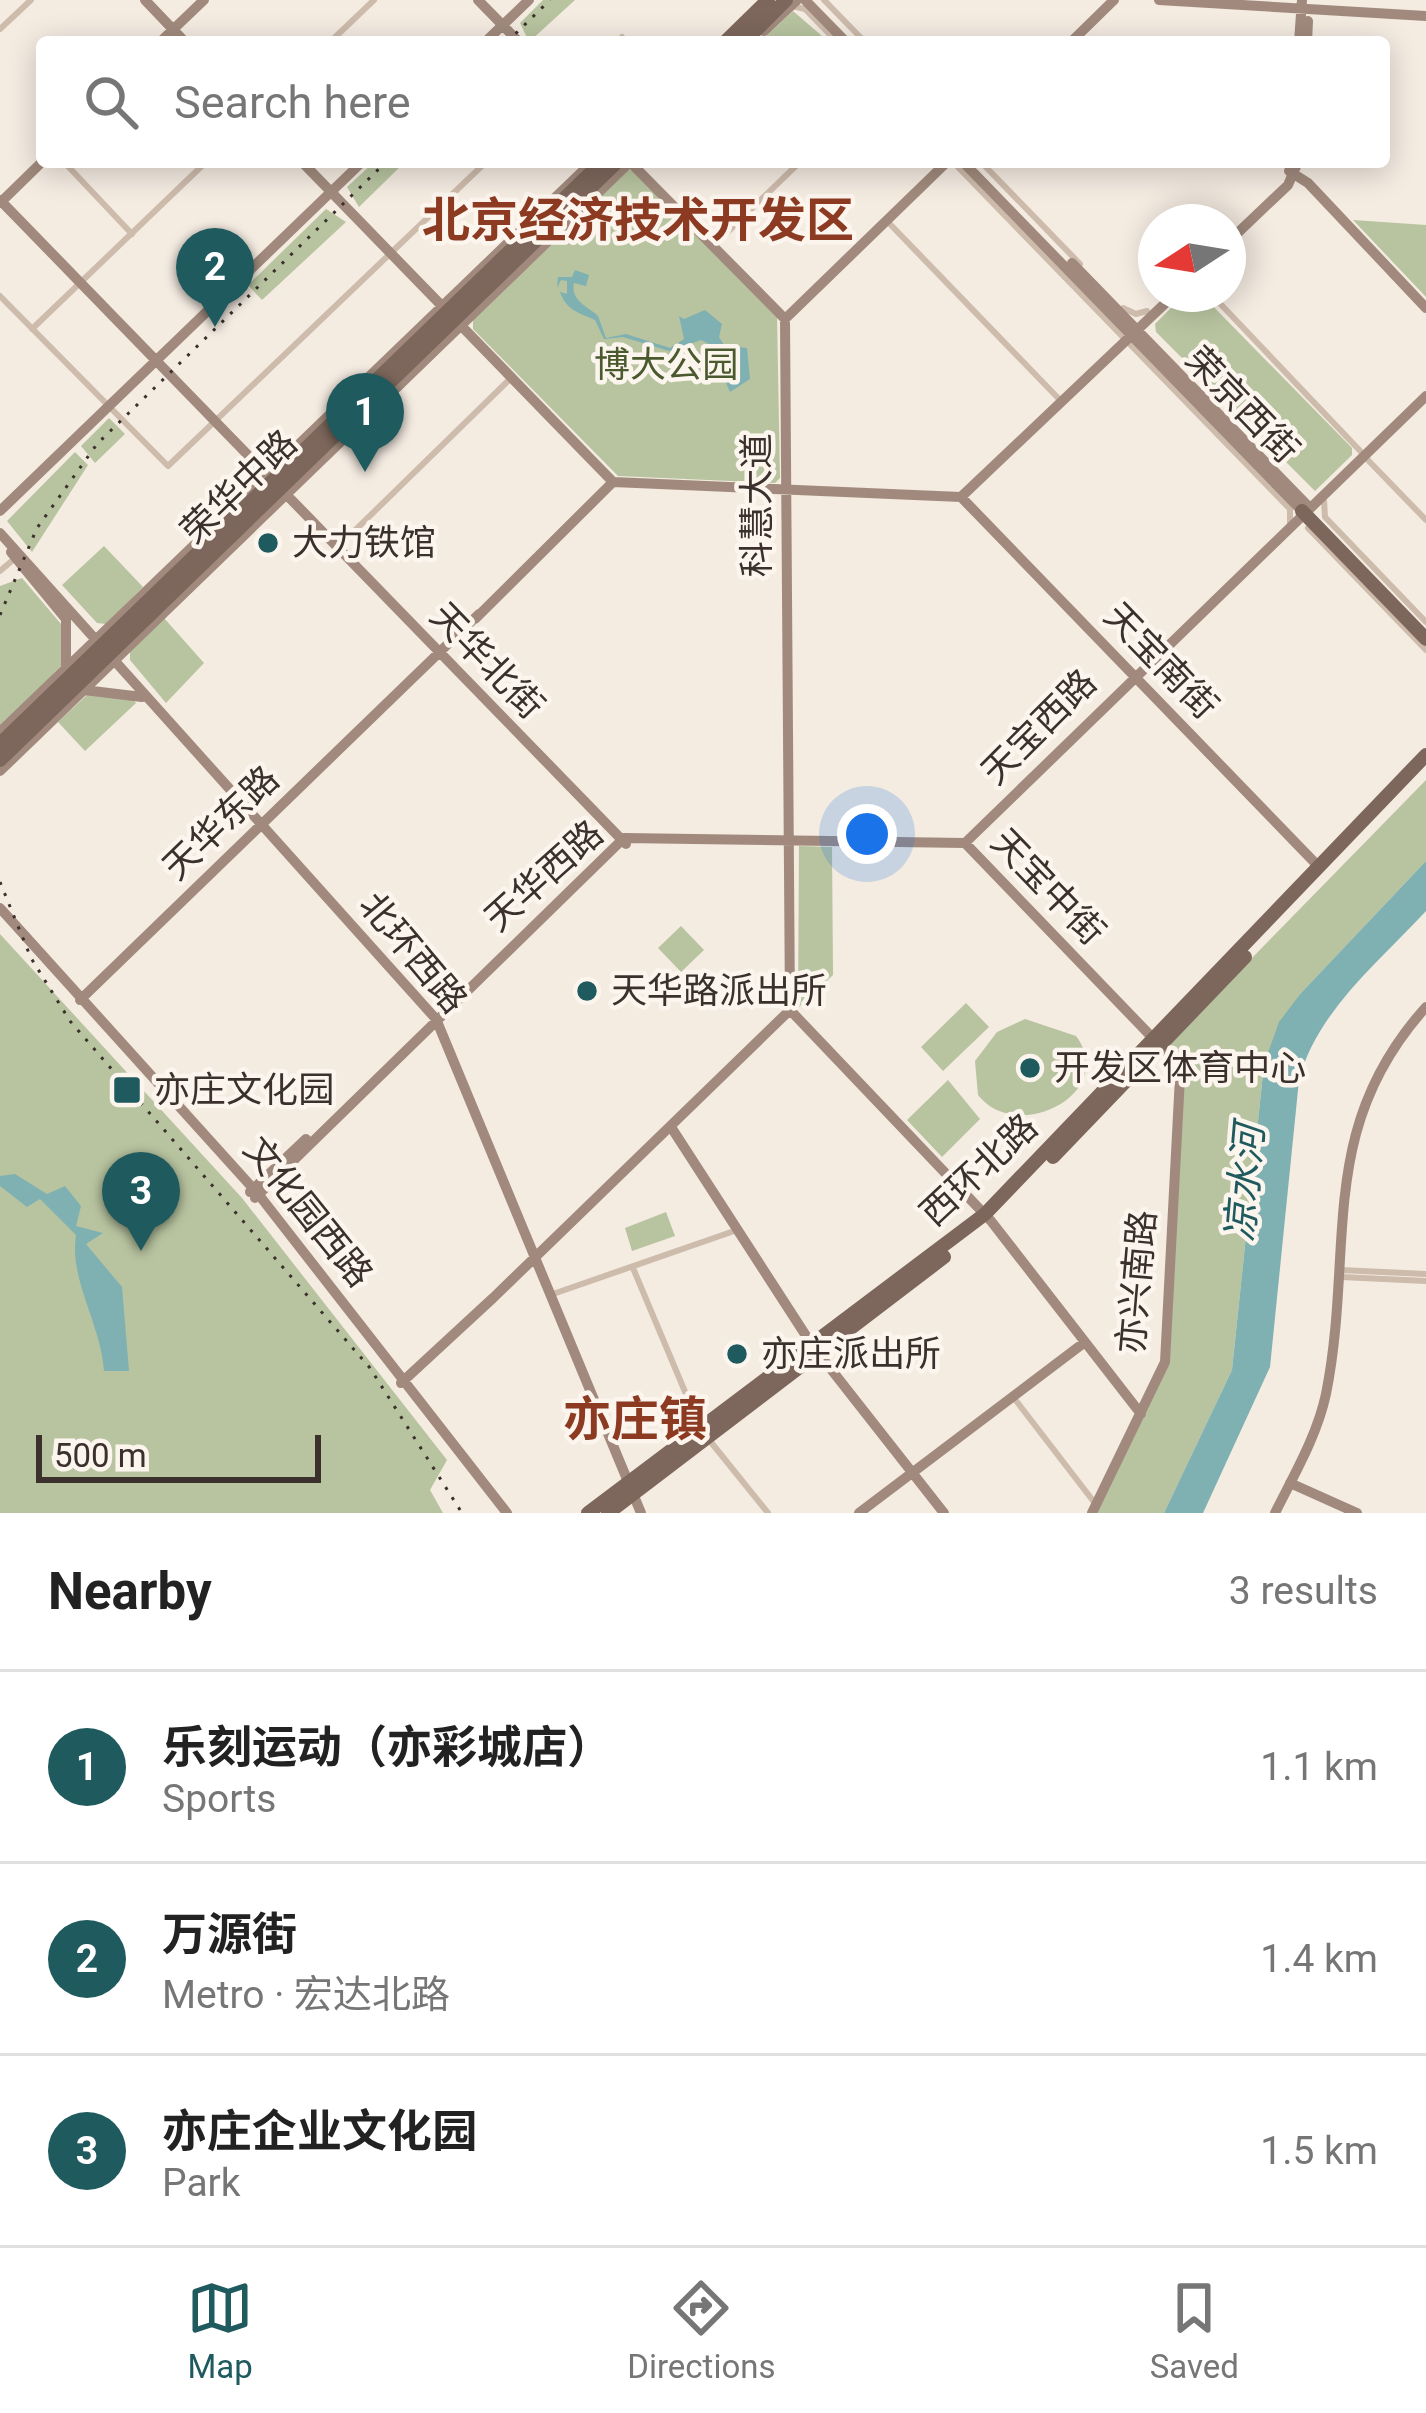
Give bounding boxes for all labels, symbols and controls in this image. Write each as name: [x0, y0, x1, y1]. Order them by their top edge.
search box: [36, 36, 1390, 168]
icon: search: [78, 69, 144, 135]
text: Search here: [174, 76, 411, 129]
district label: 北京经济技术开发区: [422, 192, 854, 249]
north arrow: [1138, 204, 1246, 312]
pin: 2: [176, 228, 254, 327]
street label: 荣京西街: [1177, 339, 1307, 471]
park label: 博大公园: [594, 344, 738, 386]
pin: 1: [326, 373, 404, 472]
street label: 荣华中路: [173, 422, 305, 552]
street label: 科慧大道: [736, 433, 778, 577]
place label: 大力铁馆: [292, 522, 436, 564]
marker: 大力铁馆: [255, 530, 281, 556]
street label: 天华北街: [422, 595, 552, 727]
street label: 天宝南街: [1096, 595, 1226, 727]
street label: 天宝西路: [973, 661, 1105, 793]
street label: 天华东路: [155, 758, 287, 888]
your location: [837, 804, 897, 864]
street label: 天华西路: [476, 812, 612, 940]
street label: 天宝中街: [983, 821, 1113, 953]
street label: 北环西路: [351, 884, 475, 1022]
place label: 天华路派出所: [611, 970, 827, 1012]
marker: 天华路派出所: [574, 978, 600, 1004]
place label: 开发区体育中心: [1054, 1047, 1306, 1089]
marker: 开发区体育中心: [1017, 1055, 1043, 1081]
place label: 亦庄文化园: [154, 1069, 334, 1111]
marker: 亦庄文化园: [111, 1074, 143, 1106]
street label: 西环北路: [912, 1106, 1046, 1234]
water label: 凉水河: [1217, 1116, 1274, 1243]
street label: 文化园西路: [235, 1129, 381, 1295]
pin: 3: [102, 1152, 180, 1251]
street label: 亦兴南路: [1110, 1208, 1164, 1356]
place label: 亦庄派出所: [761, 1333, 941, 1375]
marker: 亦庄派出所: [724, 1341, 750, 1367]
district label: 亦庄镇: [563, 1391, 707, 1448]
scale bar: [36, 1429, 321, 1482]
text: 500 m: [54, 1436, 147, 1475]
text: Nearby: [48, 1562, 212, 1621]
text: 3 results: [1229, 1568, 1378, 1614]
text: 乐刻运动（亦彩城店）: [162, 1721, 612, 1774]
text: 1: [76, 1744, 98, 1790]
text: 1.1 km: [1260, 1744, 1378, 1790]
text: Sports: [162, 1776, 276, 1822]
text: 万源街: [162, 1908, 297, 1961]
text: 2: [76, 1936, 98, 1982]
text: 1.4 km: [1260, 1936, 1378, 1982]
text: Metro · 宏达北路: [162, 1972, 450, 2018]
text: 亦庄企业文化园: [162, 2105, 477, 2158]
text: 3: [76, 2128, 98, 2174]
text: 1.5 km: [1260, 2128, 1378, 2174]
text: Park: [162, 2160, 241, 2206]
tab: Map: [187, 2275, 253, 2386]
tab: Directions: [627, 2275, 776, 2386]
tab: Saved: [1150, 2275, 1239, 2386]

